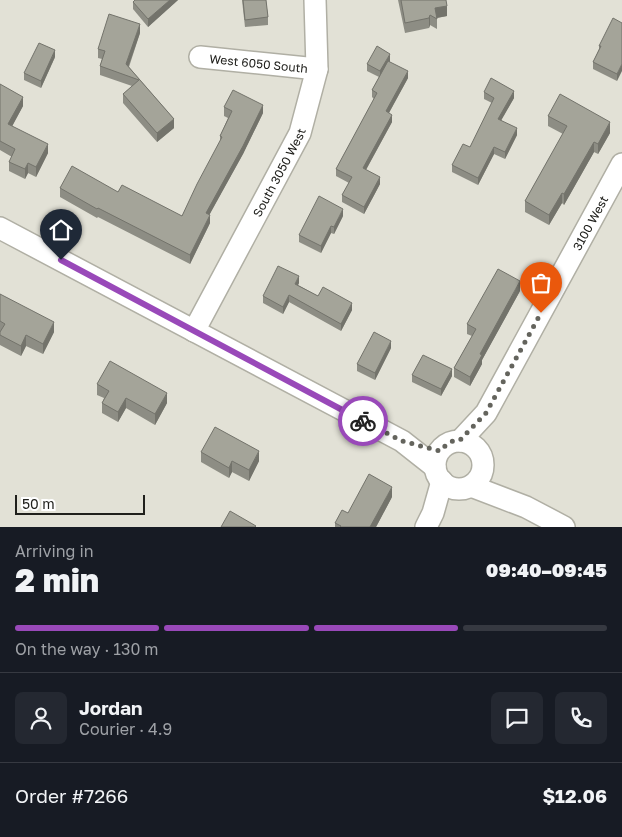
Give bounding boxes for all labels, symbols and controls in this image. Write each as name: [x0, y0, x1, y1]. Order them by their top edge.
street label: West 6050 South: [209, 51, 309, 76]
street label: South 3050 West: [249, 126, 308, 219]
street label: 3100 West: [569, 193, 611, 253]
pin: [40, 209, 82, 260]
icon: home: [47, 216, 75, 244]
pin: [520, 262, 562, 313]
icon: bag: [527, 269, 555, 297]
courier: [338, 396, 388, 446]
icon: bike: [349, 407, 377, 435]
scale bar: [15, 492, 145, 515]
text: 50 m: [22, 495, 55, 512]
text: Arriving in: [15, 541, 94, 561]
text: 09:40–09:45: [486, 558, 607, 581]
text: 2 min: [15, 561, 99, 599]
text: On the way · 130 m: [15, 639, 159, 659]
button: person: [15, 692, 67, 744]
button: chat: [491, 692, 543, 744]
button: phone: [555, 692, 607, 744]
text: Jordan: [79, 696, 143, 719]
text: Courier · 4.9: [79, 719, 172, 739]
text: Order #7266: [15, 784, 128, 807]
text: $12.06: [542, 784, 607, 807]

